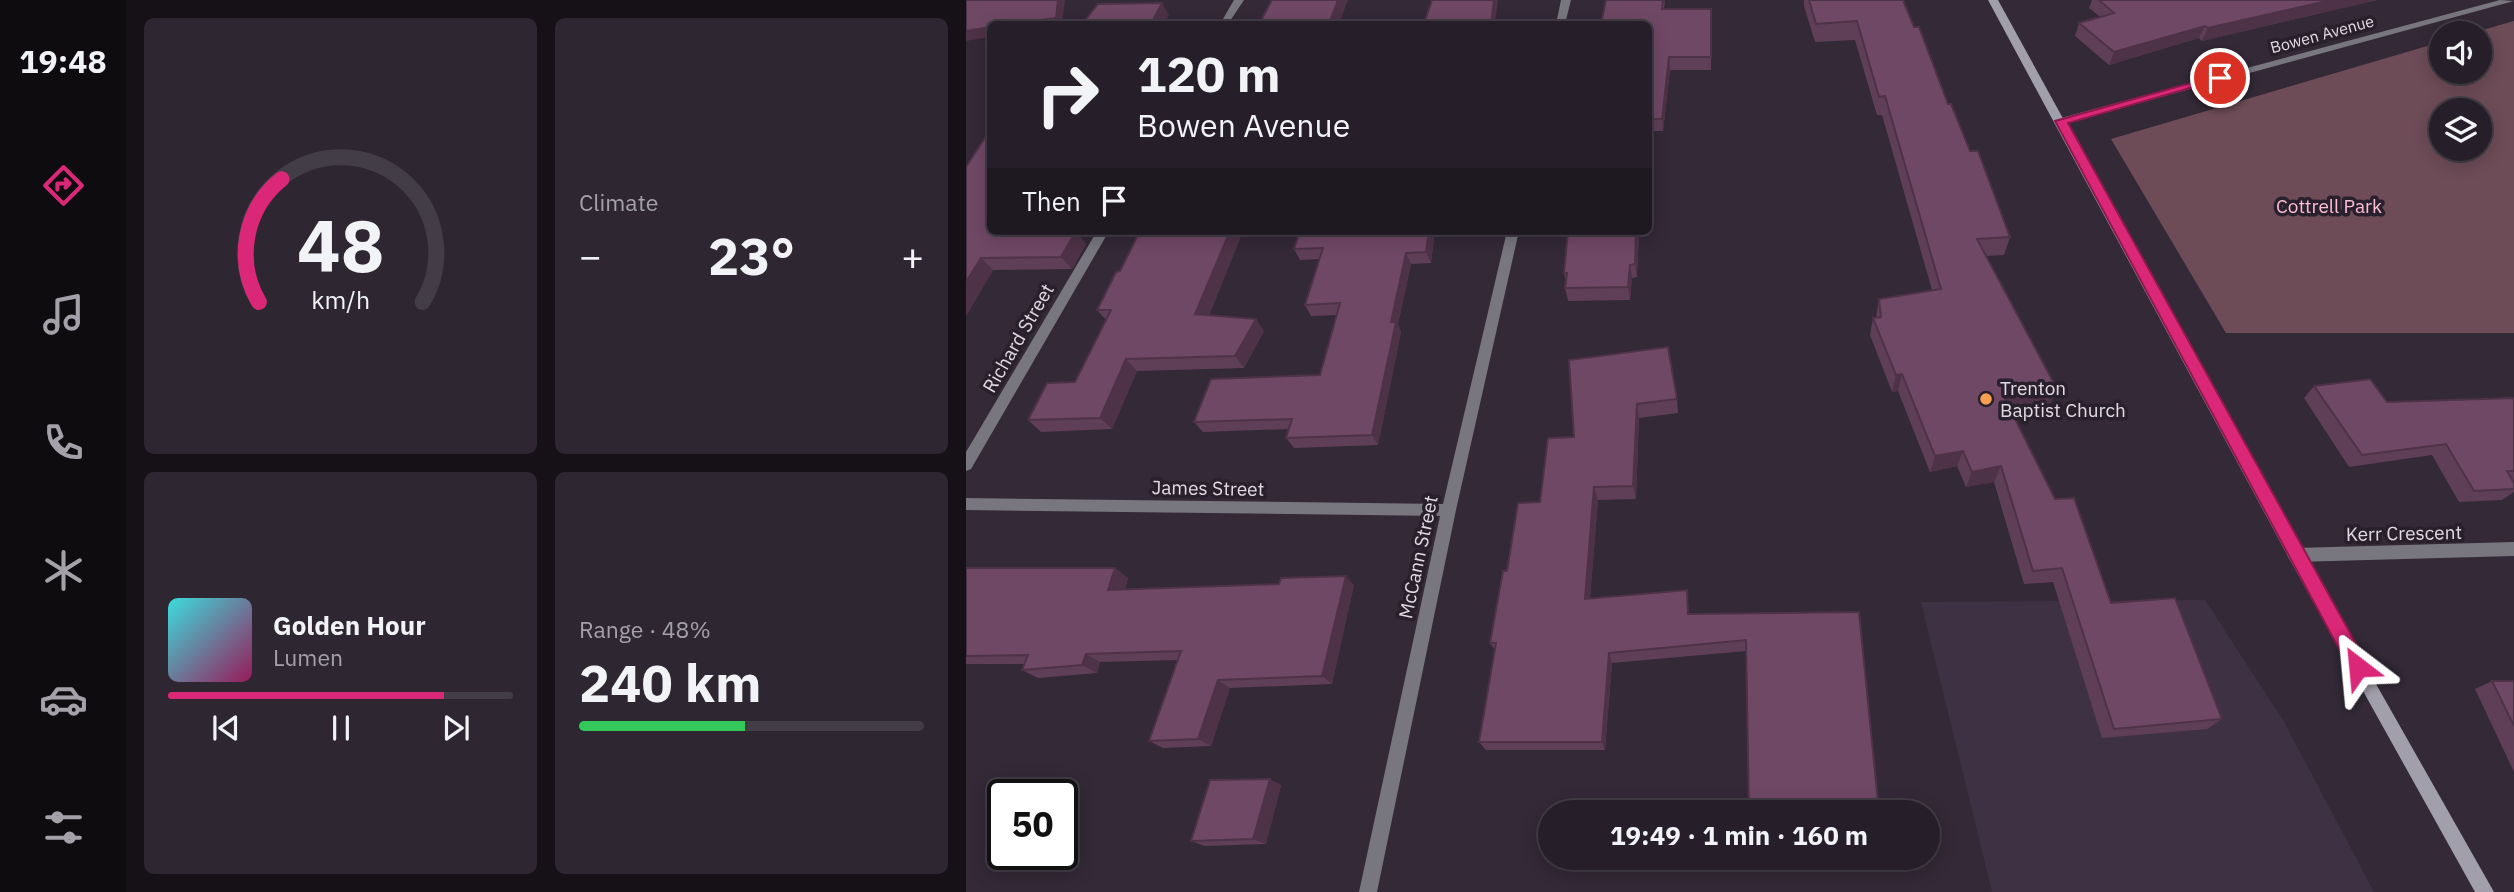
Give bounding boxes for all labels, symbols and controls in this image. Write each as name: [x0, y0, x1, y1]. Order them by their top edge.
street label: Bowen Avenue: [2268, 10, 2376, 57]
map controls: [2429, 21, 2492, 161]
button: sound: [2429, 21, 2492, 84]
text: 19:48: [19, 40, 107, 82]
text: 120 m: [1137, 42, 1281, 105]
pin: [2190, 48, 2250, 108]
icon: right: [1022, 49, 1113, 140]
icon: arrive: [2201, 59, 2239, 97]
button: layers: [2429, 98, 2492, 161]
text: Bowen Avenue: [1137, 104, 1350, 146]
icon: directions: [39, 161, 88, 210]
icon: arrive: [1095, 182, 1133, 220]
text: Then: [1022, 184, 1081, 218]
text: Climate: [579, 187, 658, 217]
park label: Cottrell Park: [2276, 194, 2382, 218]
text: 48: [297, 197, 384, 292]
text: 23°: [708, 222, 795, 289]
text: −: [579, 231, 602, 280]
text: +: [901, 231, 924, 280]
street label: Richard Street: [977, 279, 1059, 397]
text: km/h: [311, 283, 370, 316]
icon: music: [39, 290, 88, 339]
place label: Trenton Baptist Church: [2000, 376, 2126, 422]
marker: Trenton Baptist Church: [1978, 391, 1994, 407]
icon: phone: [39, 418, 88, 467]
street label: James Street: [1151, 475, 1265, 501]
street label: McCann Street: [1393, 493, 1443, 621]
street label: Kerr Crescent: [2346, 520, 2462, 546]
icon: climate: [39, 546, 88, 595]
text: Golden Hour: [273, 608, 426, 642]
text: Range · 48%: [579, 614, 711, 644]
position arrow: [2321, 630, 2395, 704]
text: Lumen: [273, 642, 343, 672]
text: 240 km: [579, 649, 761, 716]
icon: car: [39, 675, 88, 724]
icon: previous: [207, 709, 245, 747]
icon: pause: [322, 709, 360, 747]
icon: next: [437, 709, 475, 747]
speed limit sign: 50: [987, 779, 1078, 870]
icon: filters: [39, 803, 88, 852]
text: 19:49 · 1 min · 160 m: [1610, 818, 1868, 852]

